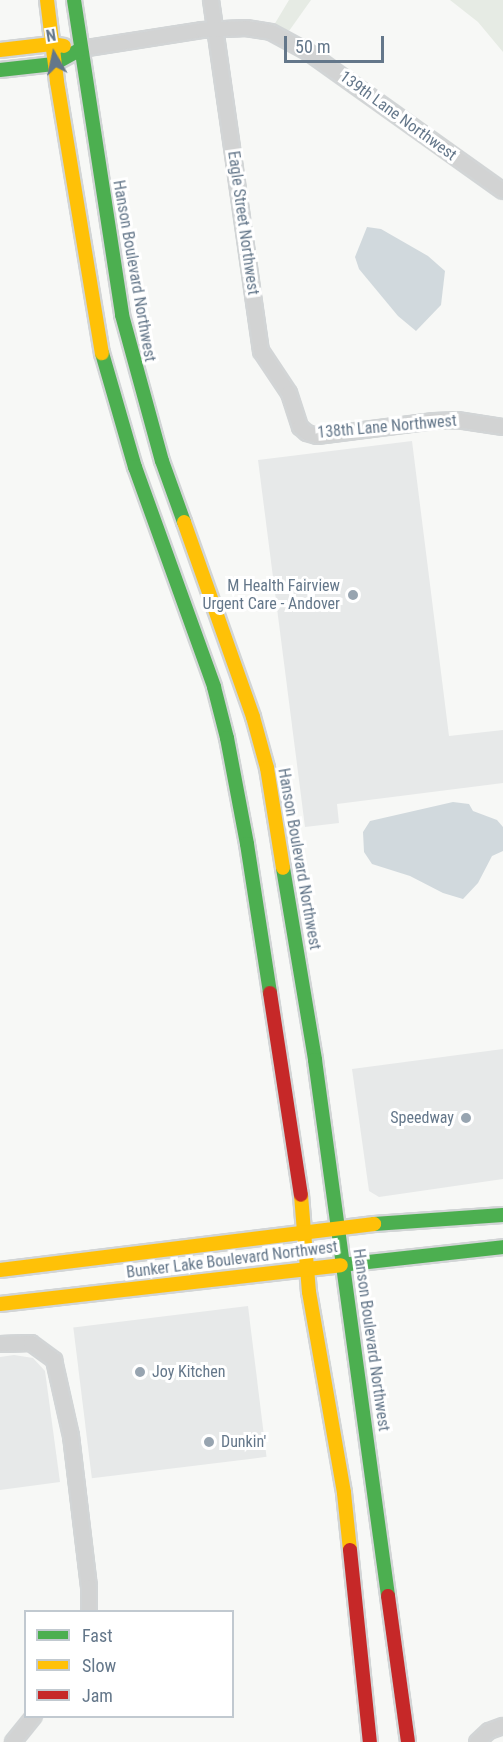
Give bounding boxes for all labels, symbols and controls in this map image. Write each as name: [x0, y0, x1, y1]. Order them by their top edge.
north arrow: [24, 24, 84, 84]
scale bar: [287, 24, 388, 62]
text: N: [45, 26, 57, 46]
text: 50 m: [295, 36, 330, 57]
street label: 139th Lane Northwest: [336, 67, 460, 165]
street label: Eagle Street Northwest: [223, 150, 263, 296]
street label: Hanson Boulevard Northwest: [109, 179, 159, 363]
street label: 138th Lane Northwest: [317, 411, 457, 443]
place label: M Health Fairview Urgent Care - Andover: [203, 576, 340, 614]
marker: M Health Fairview Urgent Care - Andover: [344, 586, 362, 604]
street label: Hanson Boulevard Northwest: [274, 767, 324, 951]
place label: Speedway: [390, 1108, 454, 1128]
marker: Speedway: [459, 1111, 473, 1125]
street label: Bunker Lake Boulevard Northwest: [125, 1238, 339, 1282]
street label: Hanson Boulevard Northwest: [349, 1248, 393, 1432]
place label: Joy Kitchen: [152, 1362, 225, 1382]
marker: Joy Kitchen: [133, 1365, 147, 1379]
place label: Dunkin': [221, 1432, 266, 1452]
marker: Dunkin': [202, 1435, 216, 1449]
legend: [24, 1610, 234, 1718]
text: Fast: [82, 1625, 113, 1646]
text: Slow: [82, 1655, 116, 1676]
text: Jam: [82, 1685, 113, 1706]

